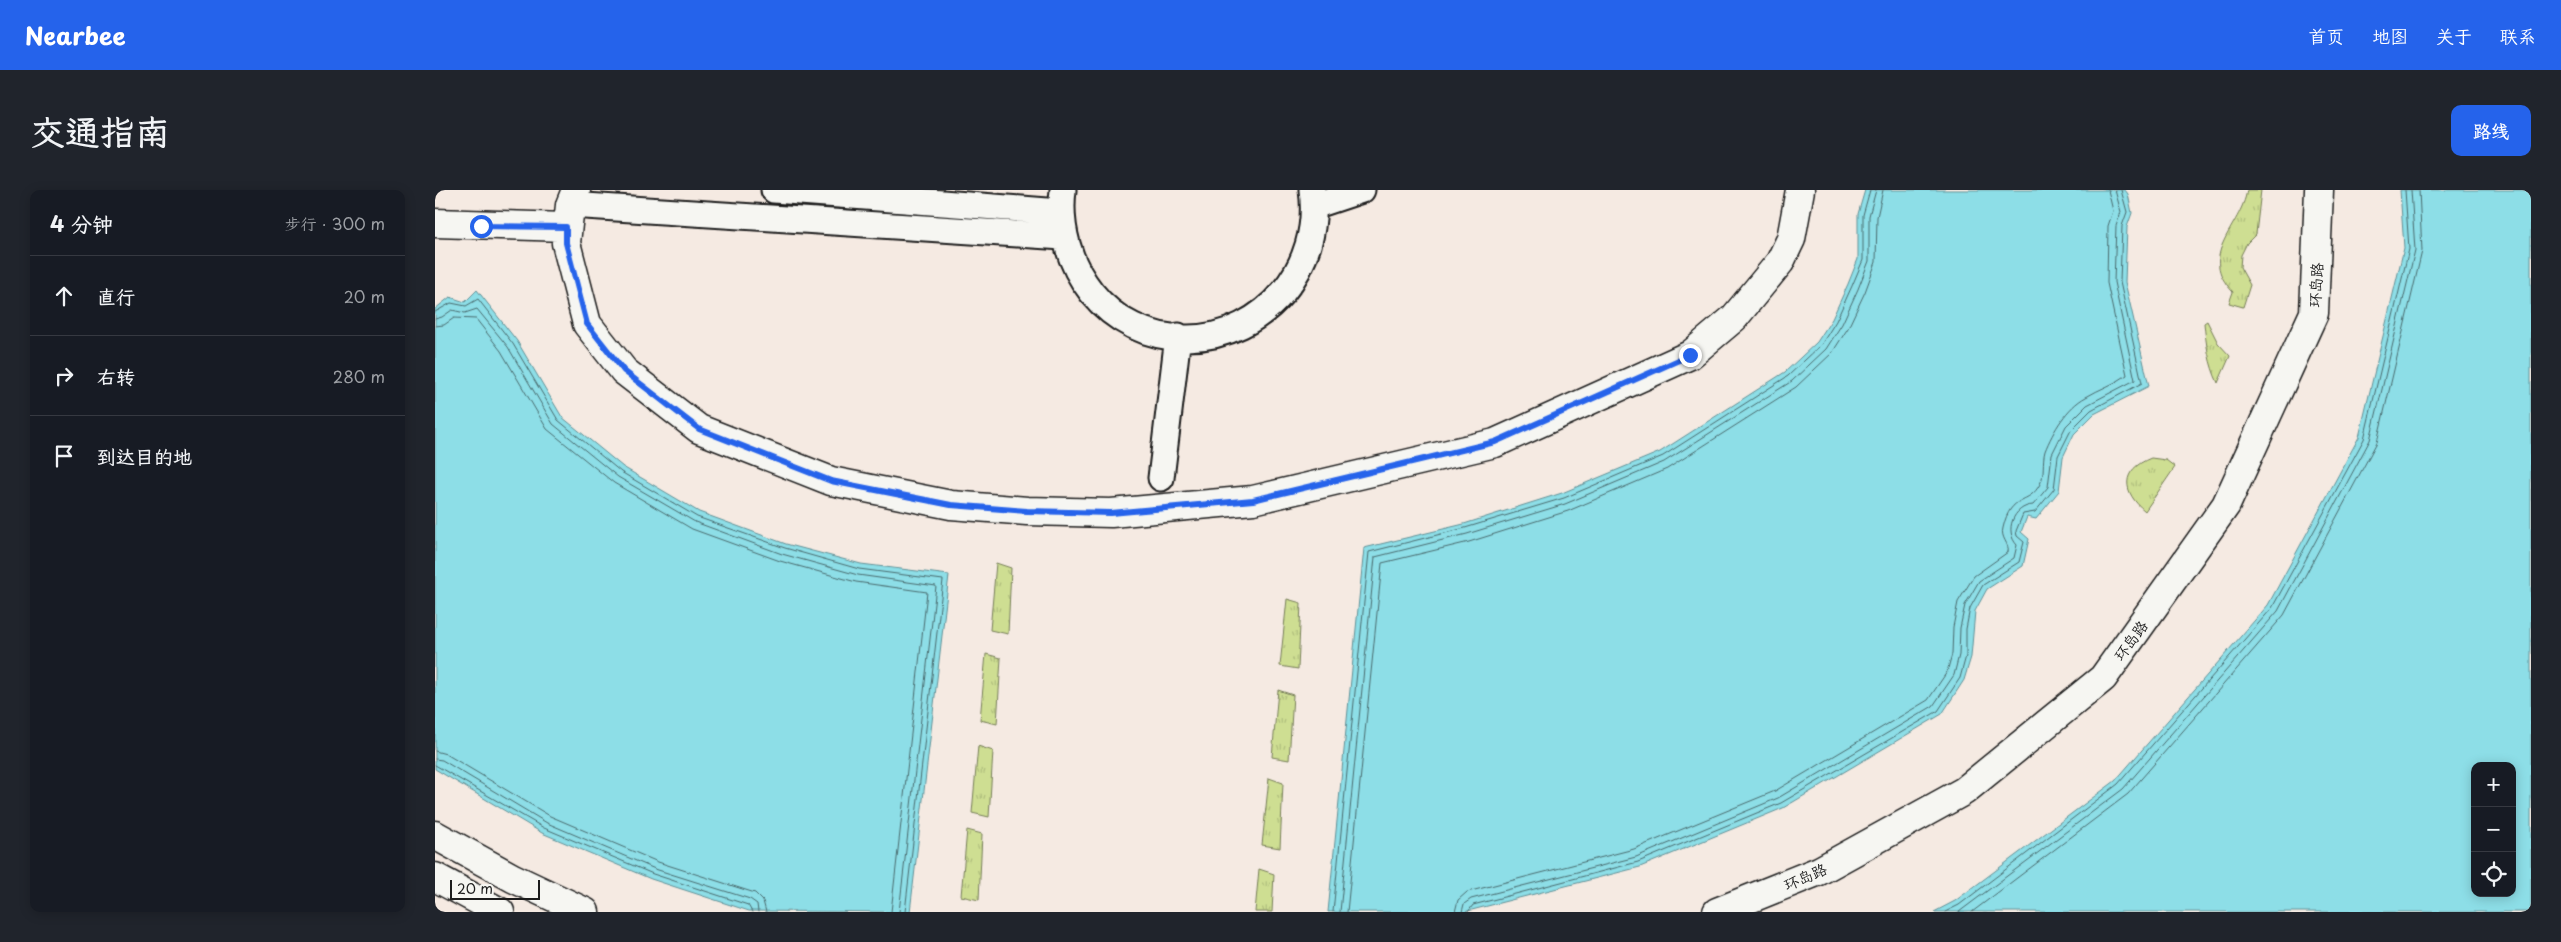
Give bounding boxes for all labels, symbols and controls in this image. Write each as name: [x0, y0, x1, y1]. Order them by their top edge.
text: Nearbee: [25, 17, 126, 53]
text: 首页: [2308, 22, 2344, 49]
text: 地图: [2372, 22, 2408, 49]
text: 关于: [2436, 22, 2472, 49]
text: 联系: [2500, 22, 2536, 49]
text: 交通指南: [30, 104, 170, 157]
button: 路线: [2451, 105, 2531, 156]
text: 4 分钟: [50, 207, 113, 239]
text: 步行 · 300 m: [285, 211, 385, 235]
route start: [470, 215, 493, 238]
street label: 环岛路: [2302, 262, 2328, 308]
icon: ahead: [50, 282, 78, 310]
text: 直行: [97, 282, 135, 310]
text: 20 m: [344, 284, 385, 308]
route end: [1679, 344, 1702, 367]
icon: right: [50, 362, 78, 390]
text: 右转: [97, 362, 135, 390]
text: 280 m: [333, 364, 385, 388]
icon: arrive: [50, 442, 78, 470]
text: 到达目的地: [97, 442, 192, 470]
street label: 环岛路: [2107, 615, 2153, 665]
map controls: [2471, 762, 2516, 897]
button: +: [2471, 762, 2516, 807]
button: −: [2471, 807, 2516, 852]
button: locate: [2471, 852, 2516, 897]
street label: 环岛路: [1780, 856, 1830, 896]
scale bar: [450, 877, 540, 900]
text: 20 m: [457, 878, 493, 899]

